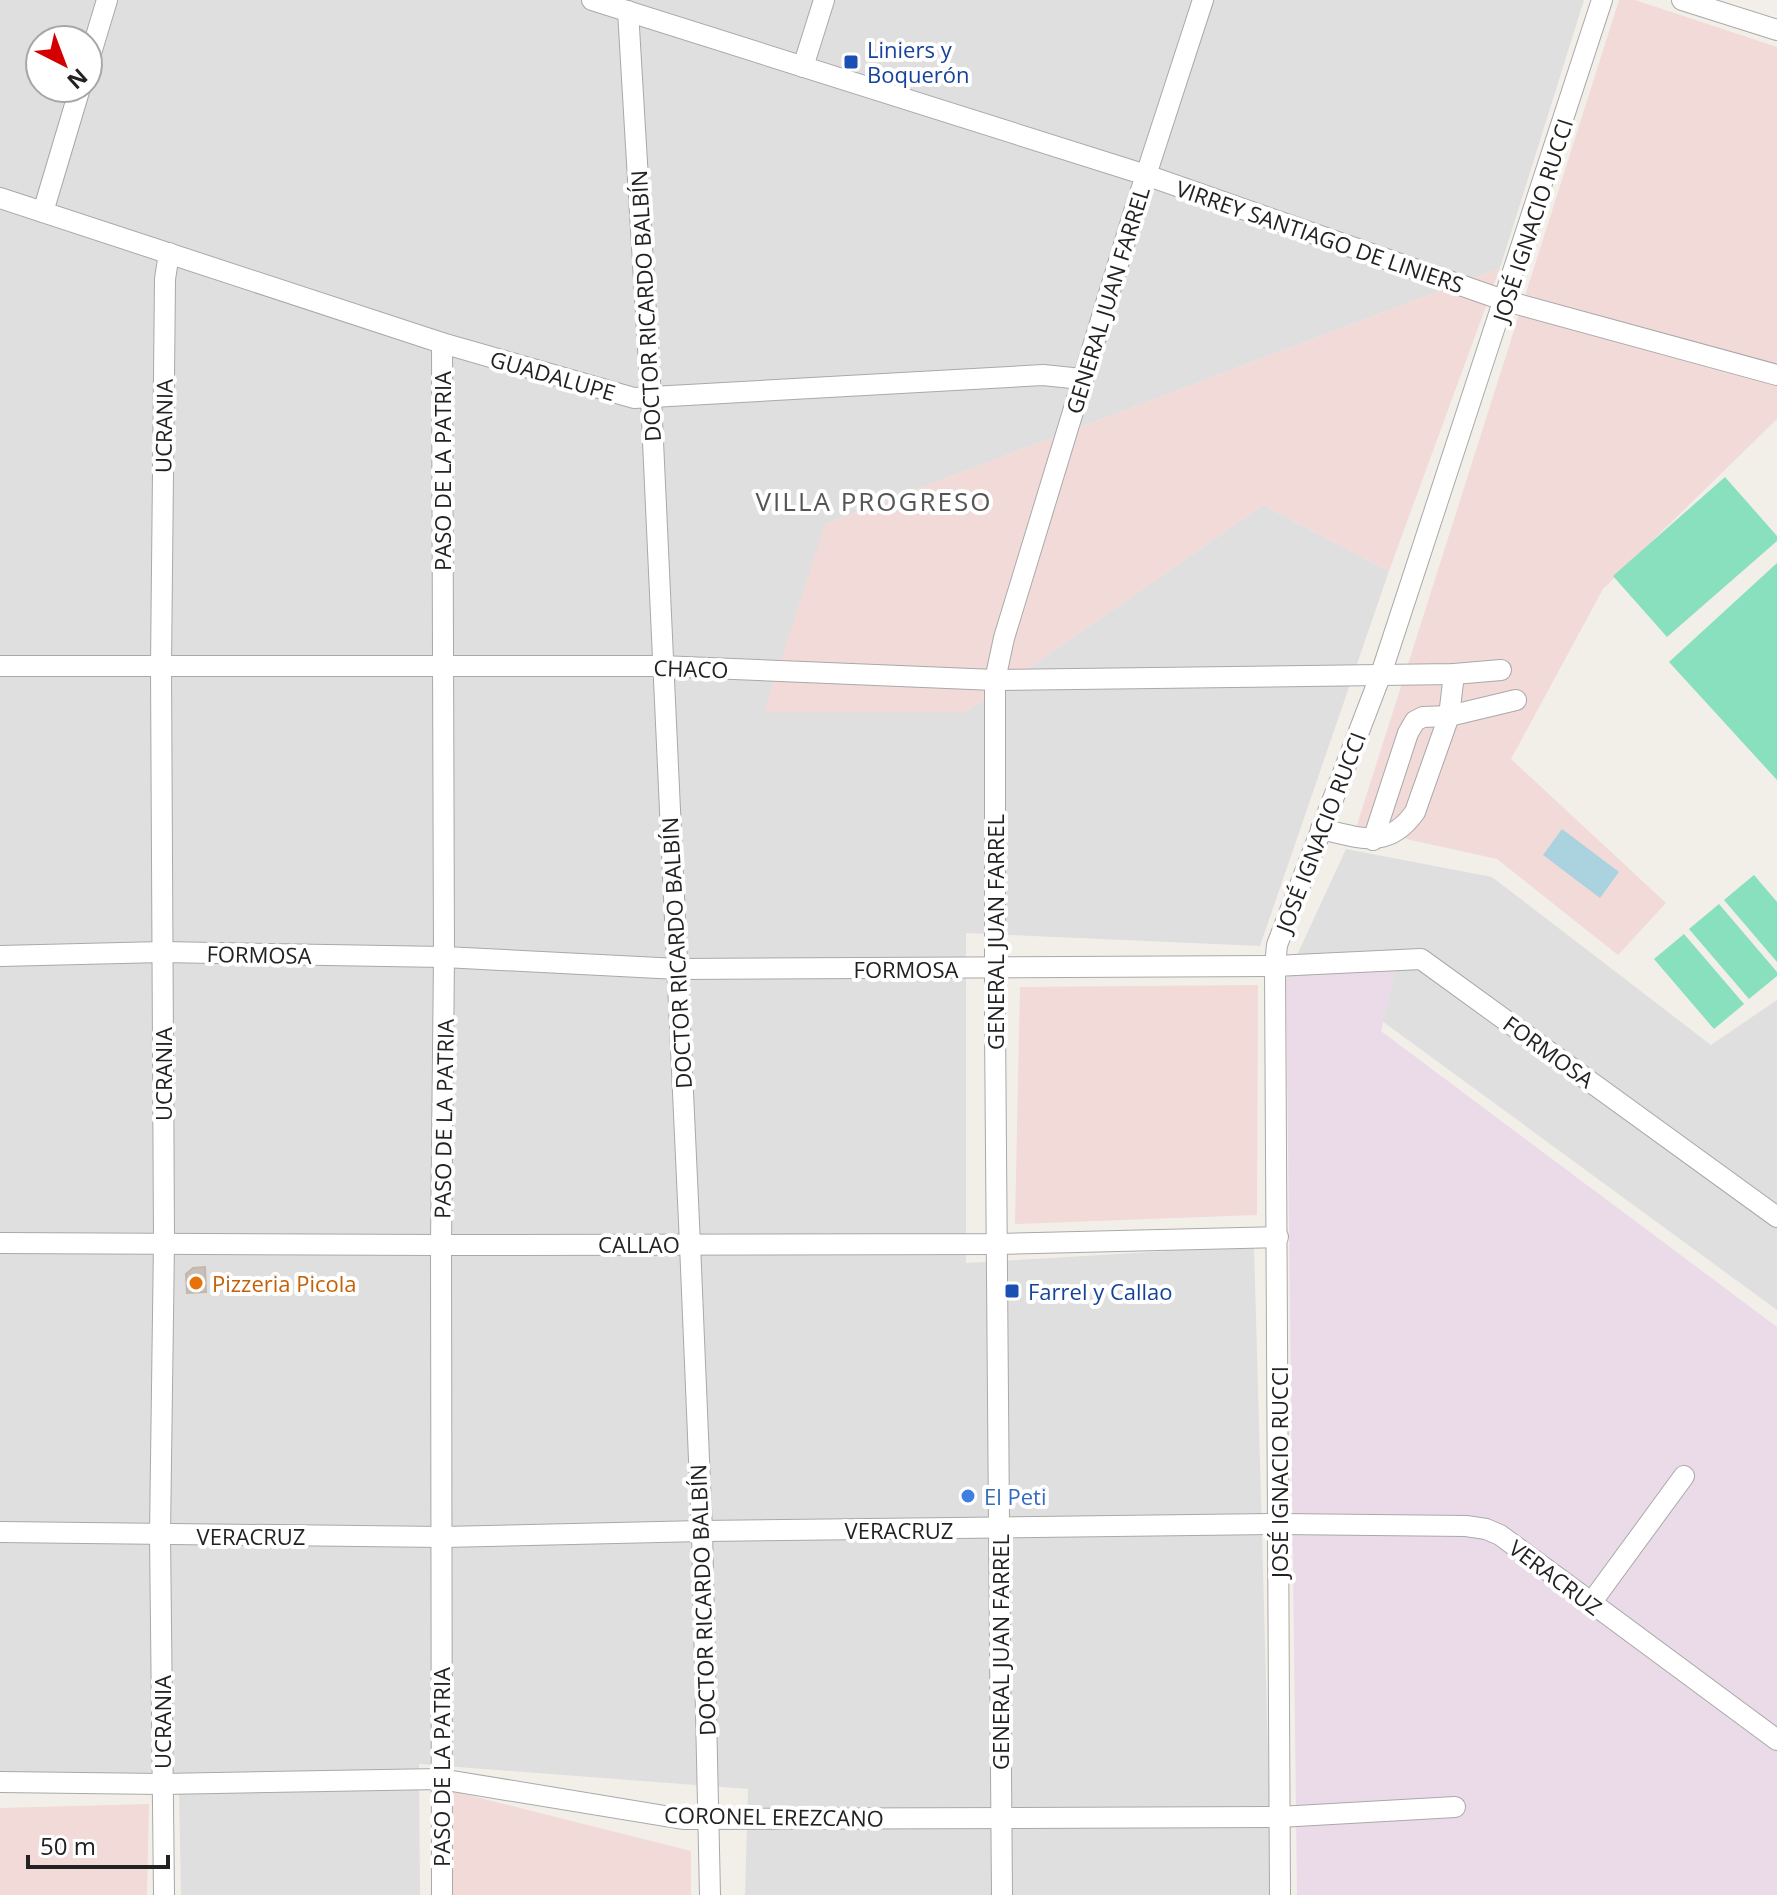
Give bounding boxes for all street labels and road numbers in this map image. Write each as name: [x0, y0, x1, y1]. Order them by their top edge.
street label: JOSÉ IGNACIO RUCCI: [1484, 115, 1579, 327]
street label: DOCTOR RICARDO BALBÍN: [623, 169, 667, 443]
street label: VIRREY SANTIAGO DE LINIERS: [1172, 173, 1468, 299]
street label: GENERAL JUAN FARREL: [1058, 183, 1156, 417]
street label: GUADALUPE: [487, 343, 619, 407]
street label: PASO DE LA PATRIA: [427, 371, 457, 571]
street label: UCRANIA: [147, 379, 179, 473]
street label: CHACO: [653, 652, 729, 684]
street label: JOSÉ IGNACIO RUCCI: [1267, 728, 1372, 938]
street label: GENERAL JUAN FARREL: [980, 814, 1010, 1050]
street label: DOCTOR RICARDO BALBÍN: [654, 816, 698, 1090]
street label: FORMOSA: [206, 938, 312, 970]
street label: FORMOSA: [854, 954, 959, 984]
street label: FORMOSA: [1498, 1008, 1600, 1094]
street label: PASO DE LA PATRIA: [426, 1019, 460, 1219]
street label: UCRANIA: [148, 1027, 178, 1121]
street label: CALLAO: [598, 1229, 680, 1259]
street label: JOSÉ IGNACIO RUCCI: [1264, 1366, 1294, 1580]
street label: DOCTOR RICARDO BALBÍN: [682, 1464, 722, 1736]
street label: VERACRUZ: [845, 1515, 953, 1545]
street label: VERACRUZ: [197, 1521, 305, 1551]
street label: VERACRUZ: [1503, 1532, 1609, 1622]
street label: GENERAL JUAN FARREL: [985, 1534, 1015, 1770]
street label: PASO DE LA PATRIA: [426, 1667, 456, 1867]
street label: UCRANIA: [147, 1675, 177, 1769]
street label: CORONEL EREZCANO: [664, 1799, 884, 1833]

